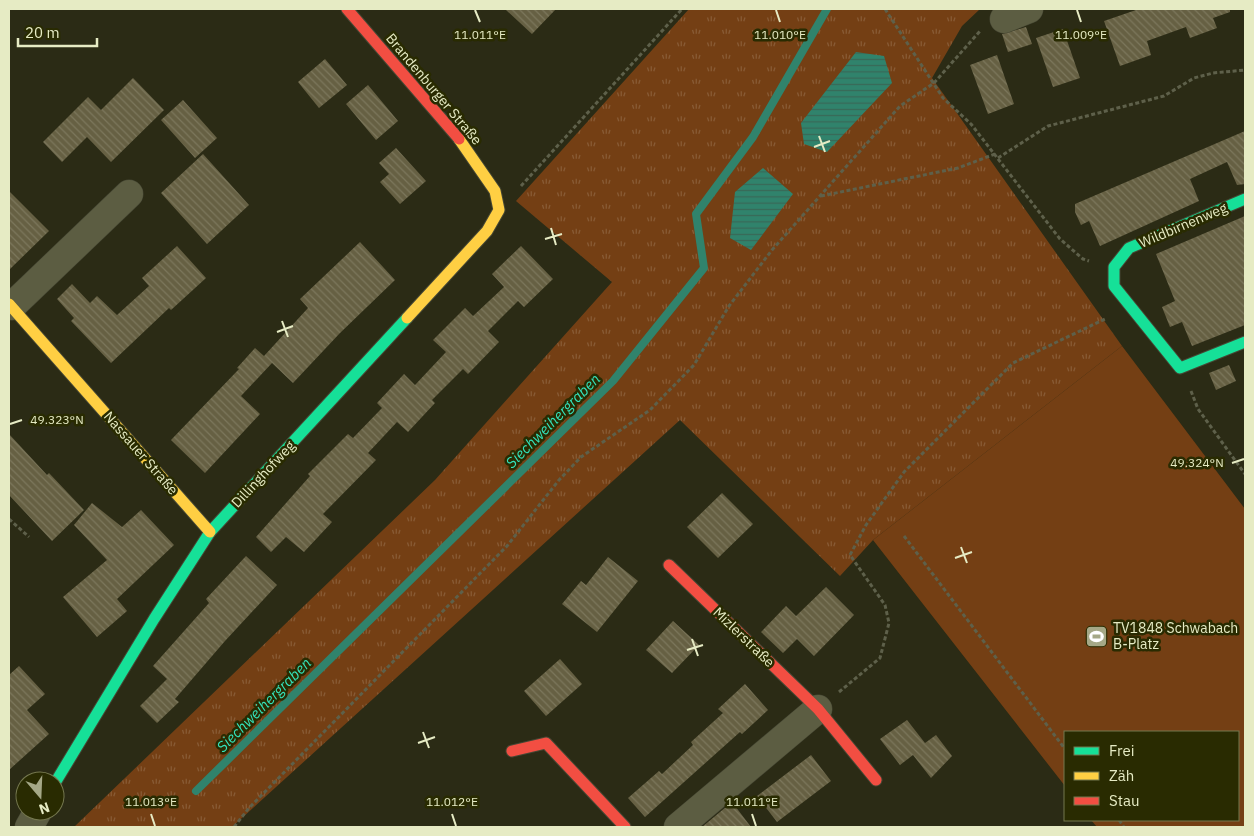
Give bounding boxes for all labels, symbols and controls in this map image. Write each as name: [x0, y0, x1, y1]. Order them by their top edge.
scale bar: [18, 15, 96, 47]
text: 20 m: [25, 23, 60, 42]
text: 11.011°E: [454, 27, 506, 42]
text: 11.010°E: [754, 27, 806, 42]
text: 11.009°E: [1055, 27, 1107, 42]
street label: Brandenburger Straße: [382, 30, 486, 149]
street label: Wildbirnenweg: [1136, 198, 1230, 252]
water label: Siechweihergraben: [501, 369, 604, 472]
street label: Nassauer Straße: [100, 408, 182, 499]
text: 49.323°N: [30, 412, 84, 427]
street label: Dillinghofweg: [227, 436, 299, 511]
text: 49.324°N: [1170, 455, 1224, 470]
street label: Mizlerstraße: [709, 603, 779, 671]
place label: TV1848 Schwabach B-Platz: [1113, 619, 1238, 653]
sports icon: TV1848 Schwabach B-Platz: [1085, 624, 1109, 648]
water label: Siechweihergraben: [212, 653, 315, 756]
legend: [1064, 731, 1239, 821]
text: Frei: [1109, 741, 1135, 760]
text: Zäh: [1109, 766, 1134, 785]
north arrow: [15, 771, 65, 821]
text: Stau: [1109, 791, 1140, 810]
text: 11.013°E: [125, 794, 177, 809]
text: 11.012°E: [426, 794, 478, 809]
text: 11.011°E: [726, 794, 778, 809]
text: N: [37, 798, 52, 818]

